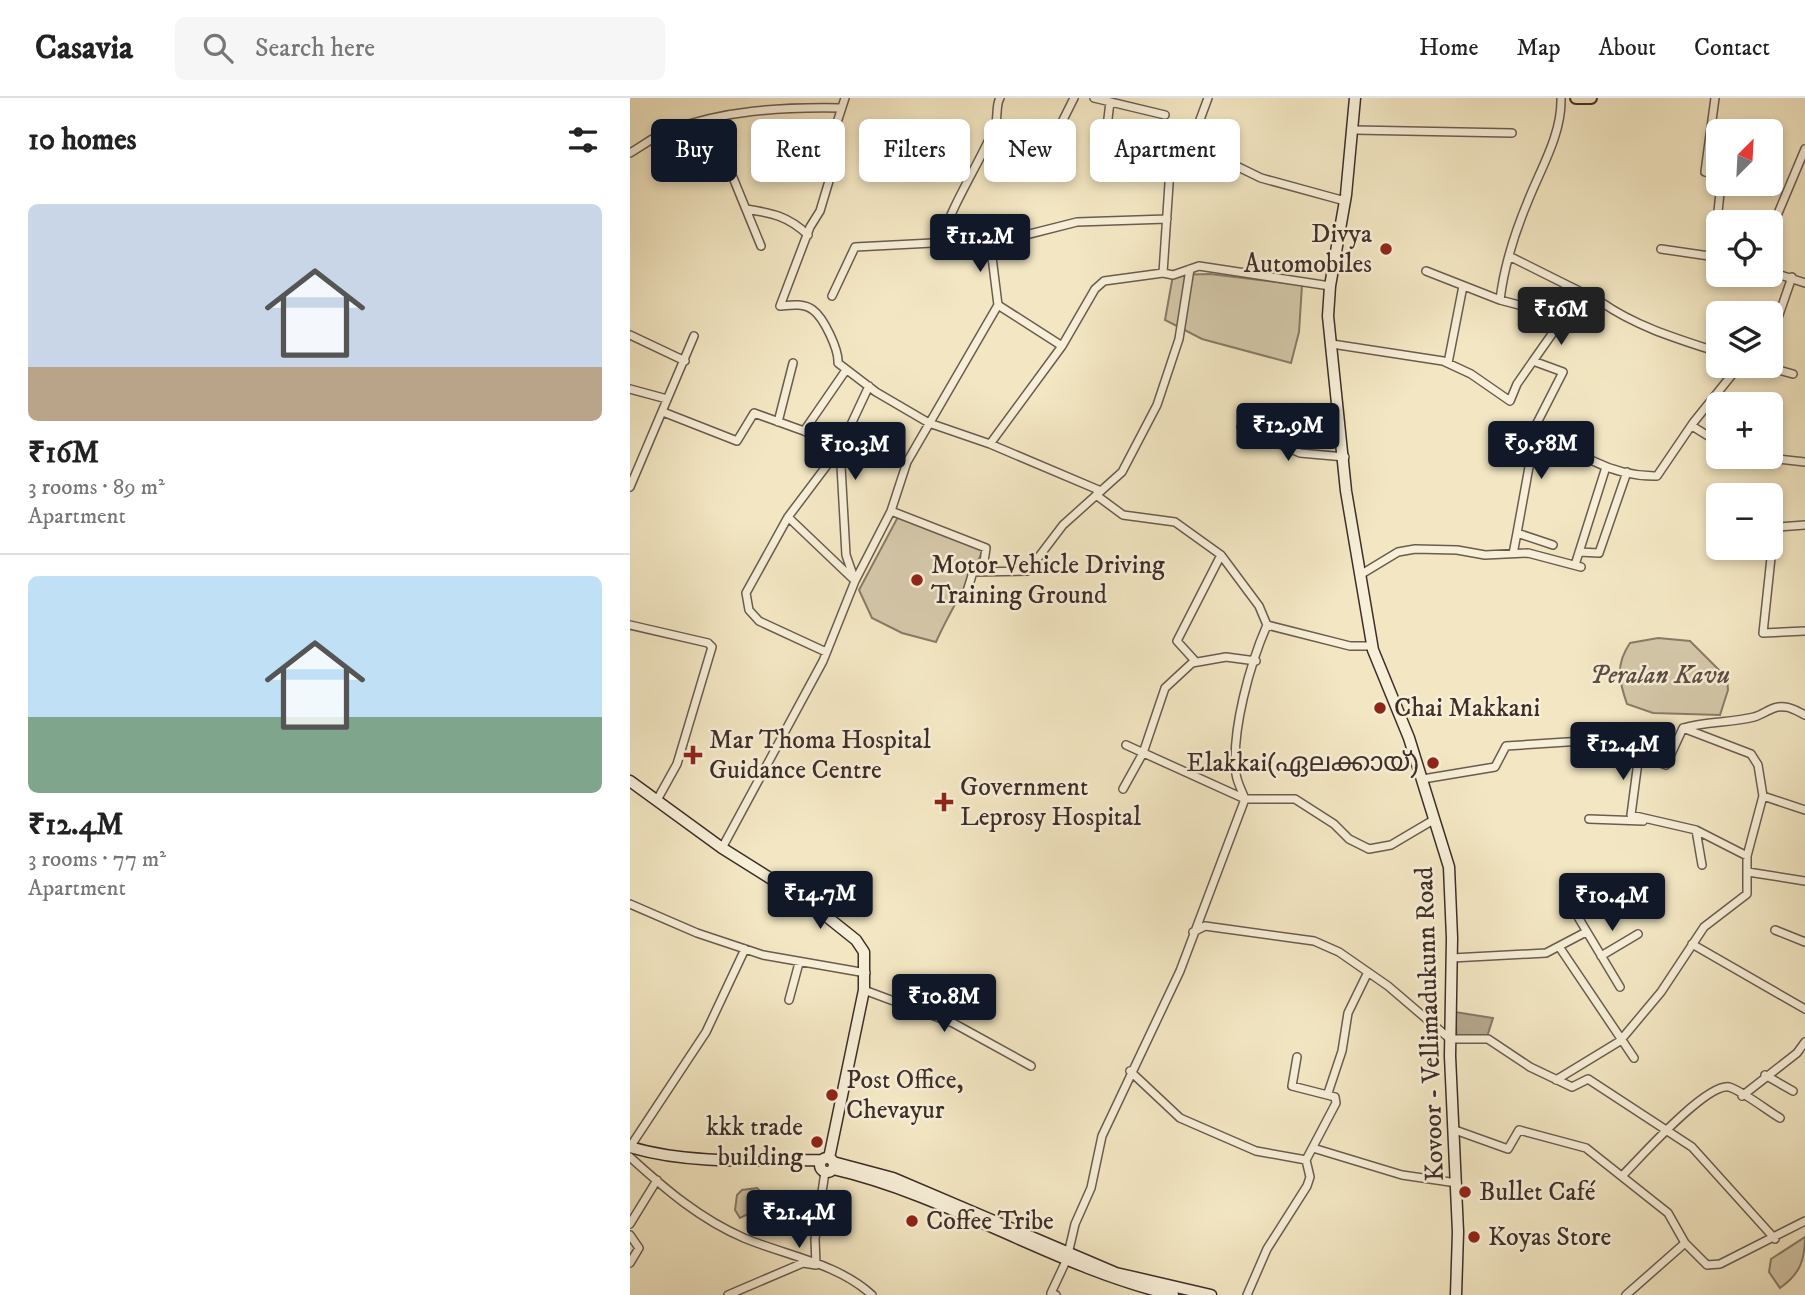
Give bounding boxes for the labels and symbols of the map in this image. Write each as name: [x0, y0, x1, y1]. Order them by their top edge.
north arrow: [1706, 119, 1783, 196]
pin: ₹11.2M: [923, 214, 1037, 274]
place label: Divya Automobiles: [1244, 218, 1372, 281]
marker: Divya Automobiles: [1378, 241, 1394, 257]
pin: ₹16M: [1520, 288, 1602, 347]
pin: ₹12.9M: [1231, 404, 1345, 463]
pin: ₹10.3M: [798, 422, 912, 482]
pin: ₹9.58M: [1484, 422, 1598, 481]
place label: Motor Vehicle Driving Training Ground: [931, 549, 1165, 612]
marker: Motor Vehicle Driving Training Ground: [909, 572, 925, 588]
park label: Peralan Kavu: [1590, 659, 1730, 692]
place label: Chai Makkani: [1394, 692, 1540, 725]
marker: Chai Makkani: [1372, 700, 1388, 716]
pin: ₹12.4M: [1566, 722, 1680, 782]
place label: Mar Thoma Hospital Guidance Centre: [709, 724, 931, 787]
marker: Mar Thoma Hospital Guidance Centre: [683, 745, 703, 765]
place label: Elakkai(ഏലക്കായ്): [1186, 747, 1419, 780]
marker: Elakkai(ഏലക്കായ്): [1425, 755, 1441, 771]
place label: Government Leprosy Hospital: [960, 771, 1141, 834]
marker: Government Leprosy Hospital: [934, 792, 954, 812]
street label: Kovoor - Vellimadukunn Road: [1408, 866, 1452, 1182]
pin: ₹14.7M: [763, 872, 877, 931]
pin: ₹10.4M: [1555, 874, 1669, 933]
pin: ₹10.8M: [887, 974, 1001, 1034]
place label: Post Office, Chevayur: [846, 1064, 964, 1127]
marker: Post Office, Chevayur: [824, 1087, 840, 1103]
place label: kkk trade building: [706, 1111, 803, 1174]
marker: kkk trade building: [809, 1134, 825, 1150]
place label: Bullet Café: [1479, 1176, 1596, 1209]
marker: Bullet Café: [1457, 1184, 1473, 1200]
pin: ₹21.4M: [742, 1190, 856, 1250]
place label: Coffee Tribe: [926, 1205, 1054, 1238]
marker: Coffee Tribe: [904, 1213, 920, 1229]
place label: Koyas Store: [1488, 1221, 1611, 1254]
marker: Koyas Store: [1466, 1229, 1482, 1245]

